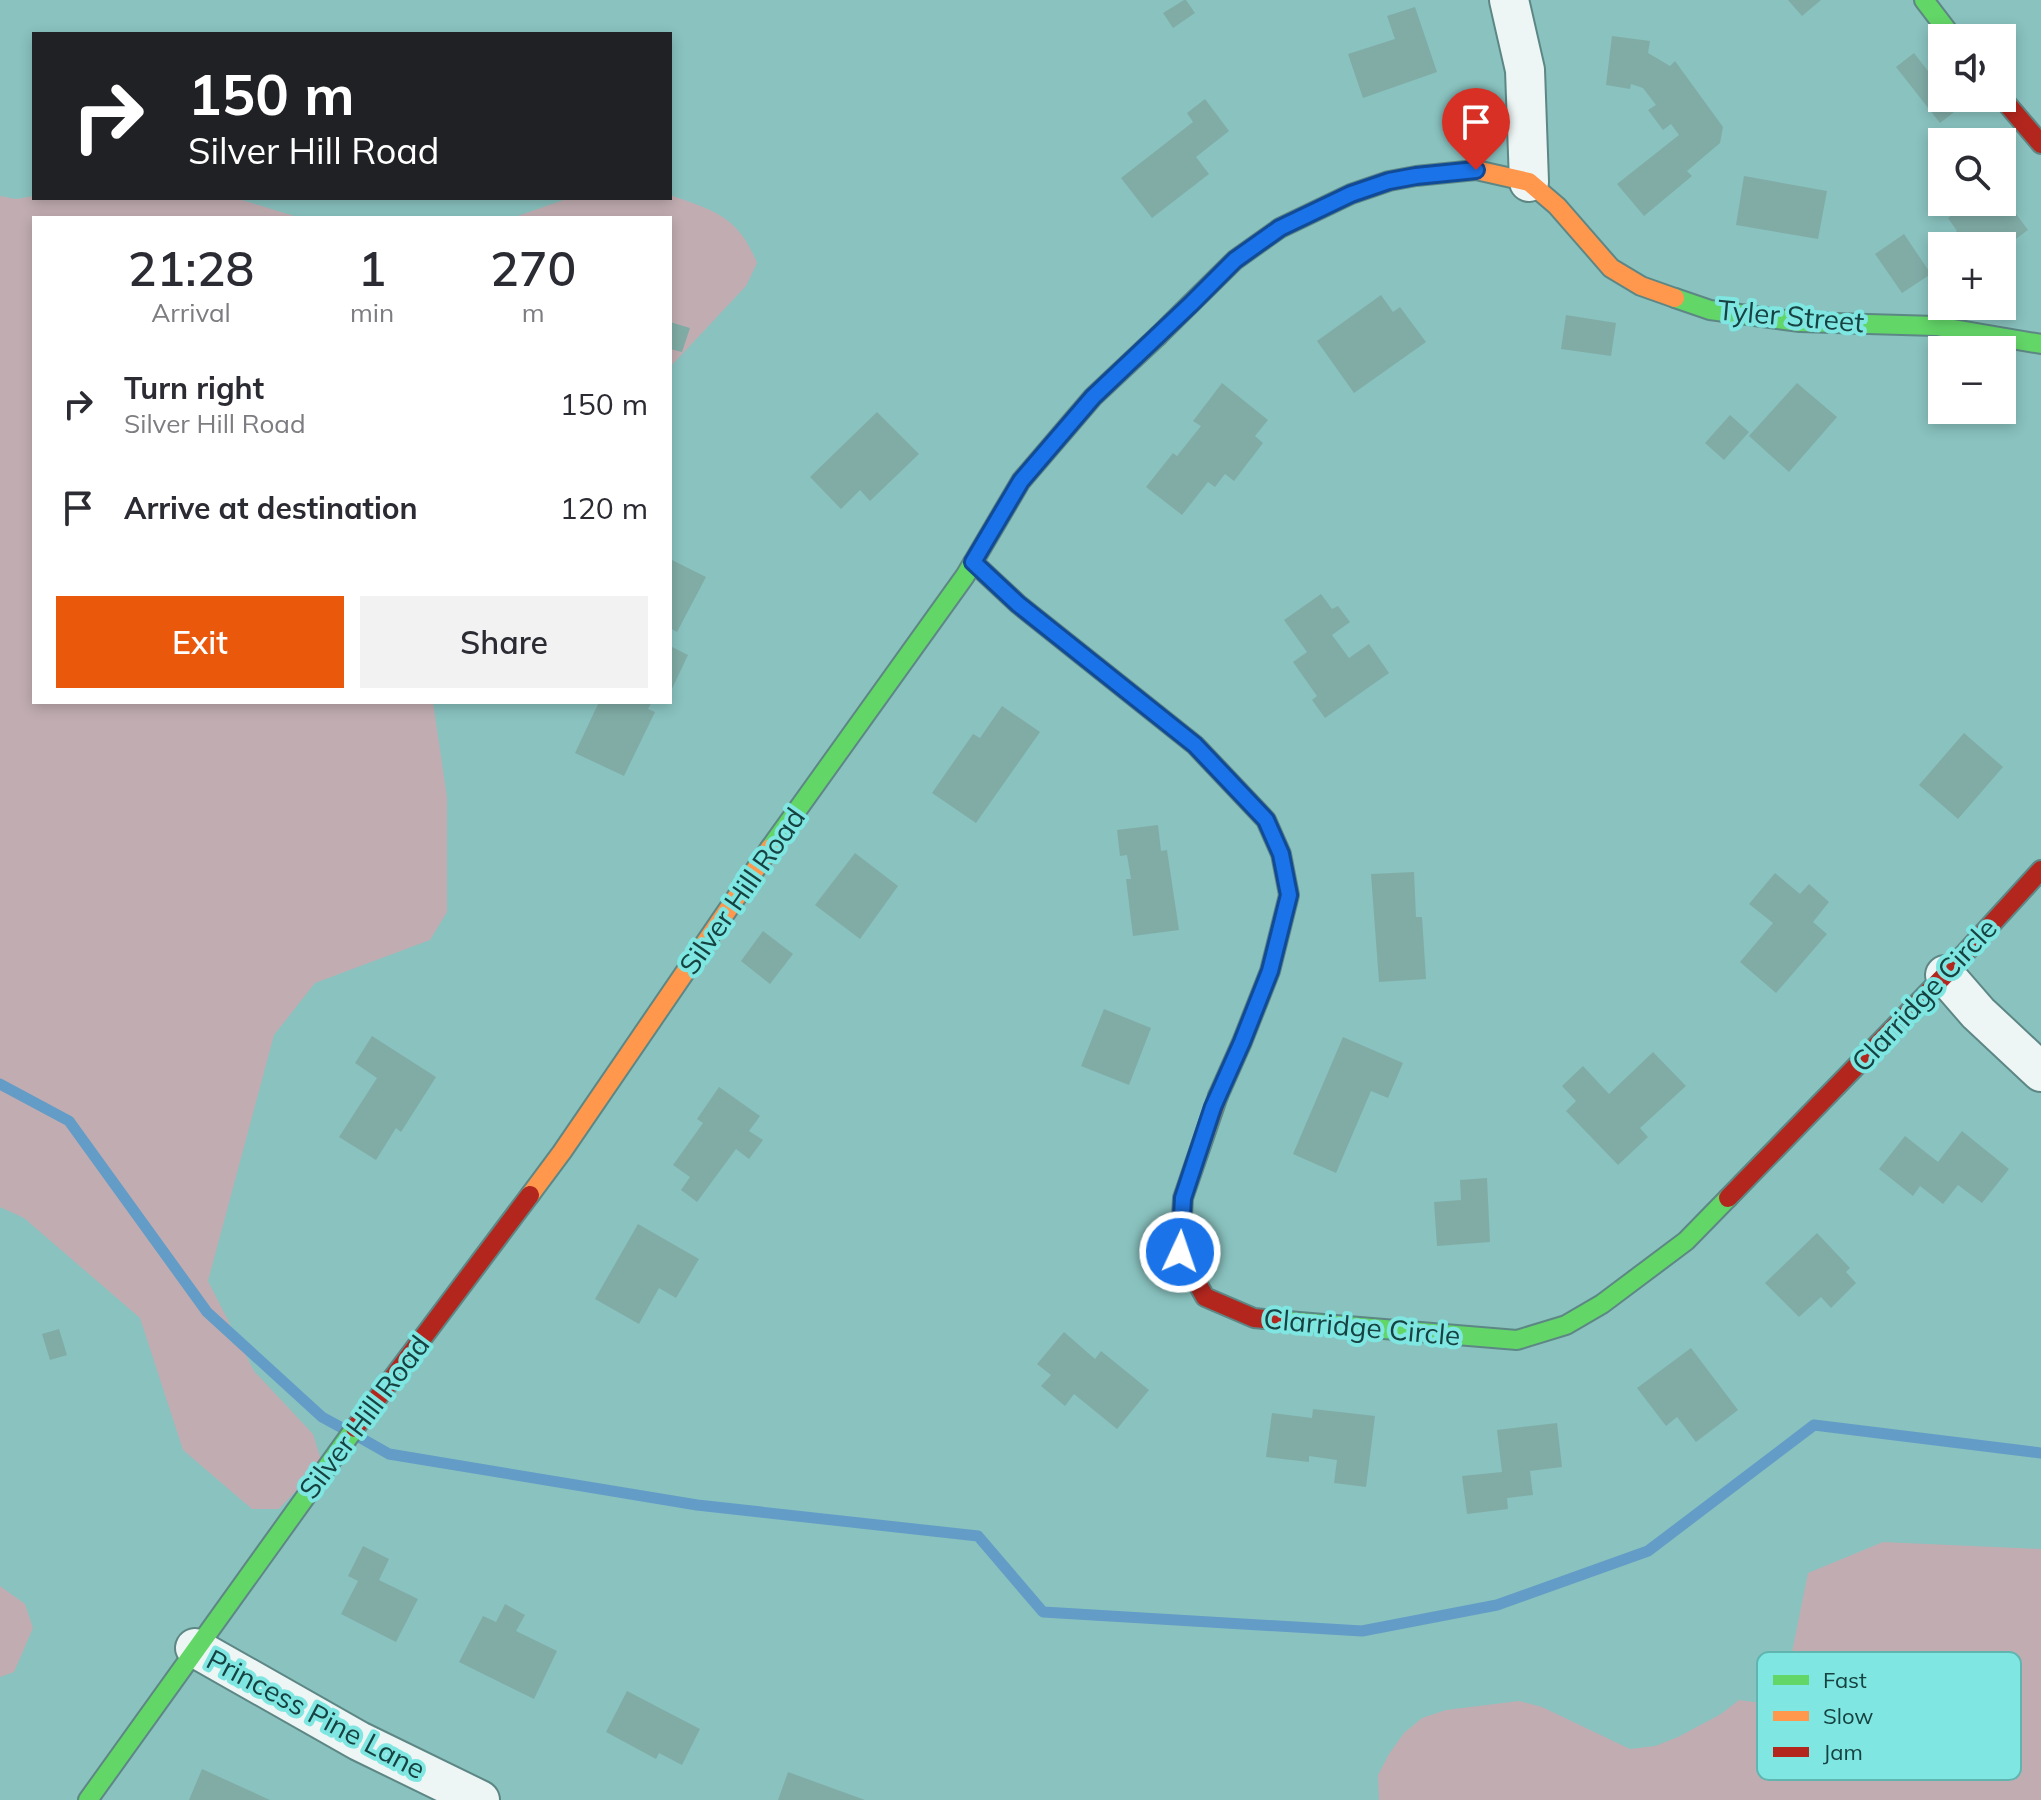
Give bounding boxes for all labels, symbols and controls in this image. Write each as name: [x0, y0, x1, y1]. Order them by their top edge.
map controls: [1928, 24, 2016, 424]
button: sound: [1928, 24, 2016, 112]
text: 150 m: [188, 59, 355, 129]
icon: right: [56, 64, 160, 168]
pin: [1442, 88, 1510, 170]
icon: arrive: [1454, 100, 1498, 144]
text: Silver Hill Road: [188, 128, 439, 173]
button: search: [1928, 128, 2016, 216]
button: +: [1928, 232, 2016, 320]
text: 21:28: [128, 238, 254, 298]
text: 1: [358, 238, 386, 298]
text: 270: [490, 238, 576, 298]
street label: Tyler Street: [1716, 292, 1866, 339]
text: Arrival: [151, 296, 231, 329]
text: min: [350, 296, 394, 329]
text: m: [522, 296, 545, 329]
button: −: [1928, 336, 2016, 424]
text: Turn right: [124, 369, 264, 407]
icon: right: [56, 382, 100, 426]
text: 150 m: [560, 385, 648, 423]
text: Silver Hill Road: [124, 407, 306, 440]
icon: arrive: [56, 486, 100, 530]
text: Arrive at destination: [124, 489, 418, 527]
text: 120 m: [560, 489, 648, 527]
button: Exit: [56, 596, 344, 688]
button: Share: [360, 596, 648, 688]
street label: Silver Hill Road: [671, 801, 812, 981]
street label: Clarridge Circle: [1844, 911, 2004, 1079]
position arrow: [1138, 1210, 1222, 1294]
street label: Clarridge Circle: [1262, 1300, 1462, 1353]
street label: Silver Hill Road: [291, 1328, 436, 1505]
street label: Princess Pine Lane: [201, 1641, 432, 1786]
legend: [1757, 1652, 2021, 1780]
text: Fast: [1823, 1666, 1867, 1694]
text: Slow: [1823, 1702, 1873, 1730]
text: Jam: [1823, 1738, 1863, 1766]

